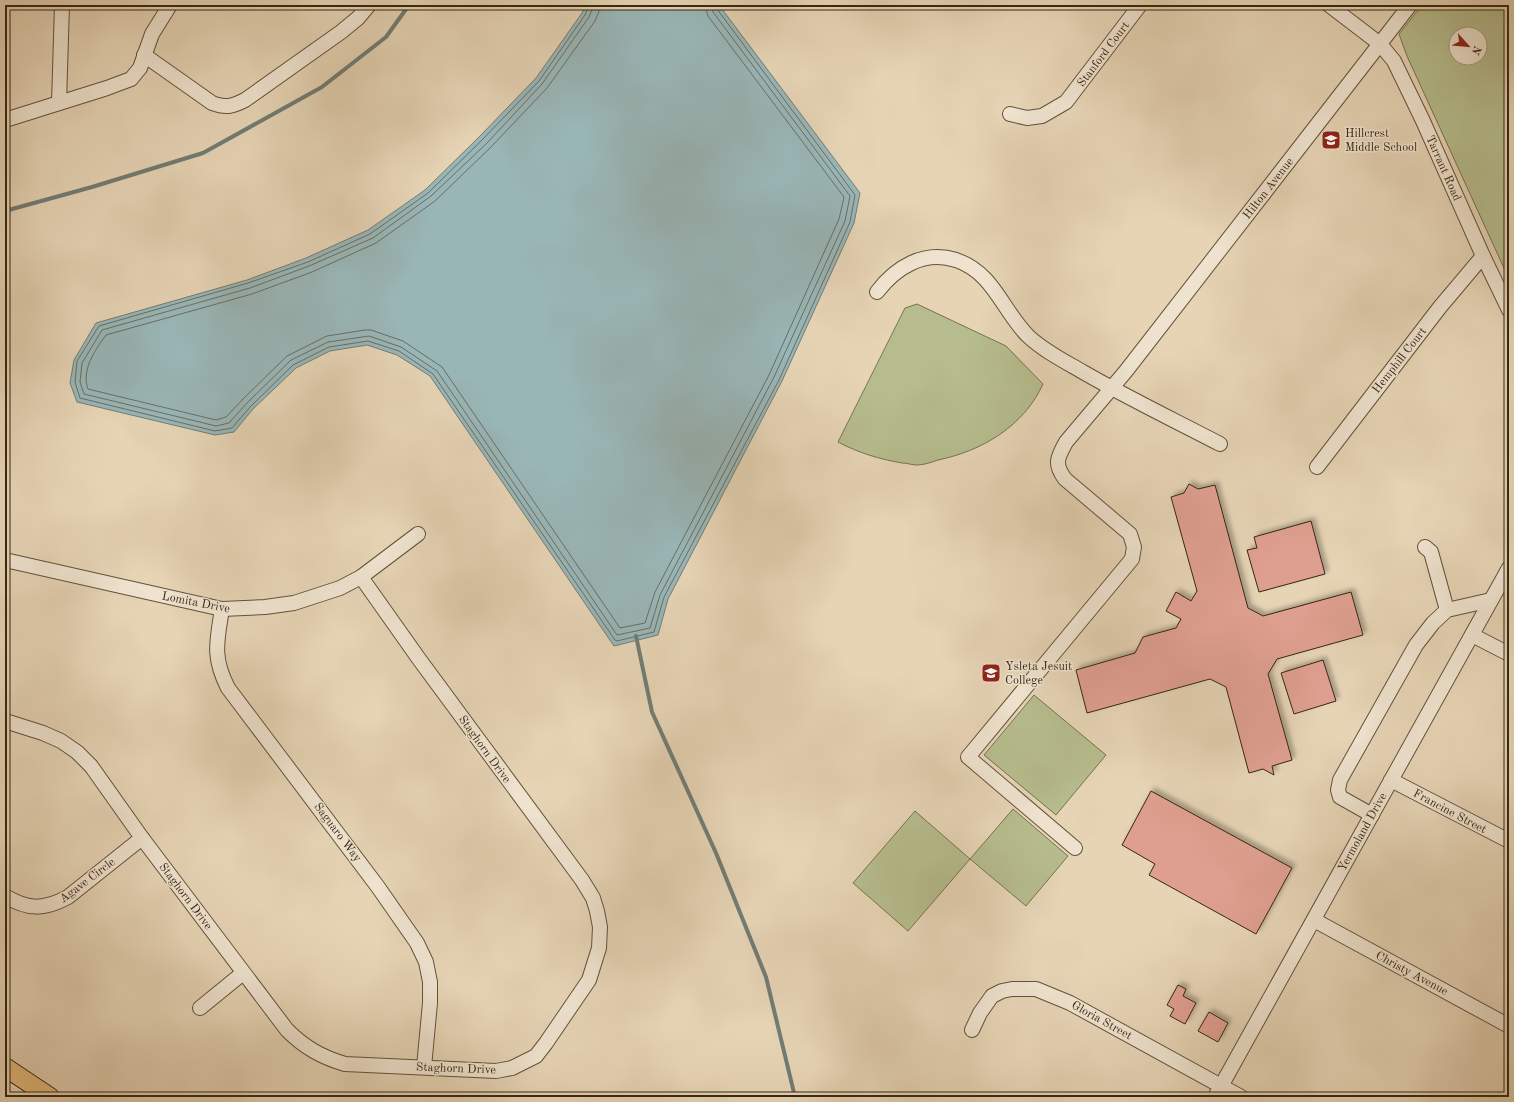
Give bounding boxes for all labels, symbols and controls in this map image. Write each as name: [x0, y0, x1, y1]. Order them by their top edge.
street label: Stanford Court: [1076, 20, 1132, 89]
north arrow: [1448, 26, 1488, 66]
text: N: [1468, 44, 1482, 57]
place label: Hillcrest Middle School: [1345, 128, 1417, 154]
school or university icon: Hillcrest Middle School: [1320, 129, 1342, 151]
street label: Tarrant Road: [1423, 134, 1463, 203]
street label: Hilton Avenue: [1241, 155, 1297, 221]
street label: Hemphill Court: [1370, 325, 1429, 396]
street label: Lomita Drive: [161, 591, 231, 616]
place label: Ysleta Jesuit College: [1005, 661, 1072, 687]
school or university icon: Ysleta Jesuit College: [980, 662, 1002, 684]
street label: Staghorn Drive: [456, 714, 513, 786]
street label: Francine Street: [1411, 788, 1488, 836]
street label: Yermoland Drive: [1336, 791, 1390, 874]
street label: Saguaro Way: [311, 801, 364, 865]
street label: Agave Circle: [58, 856, 118, 905]
street label: Staghorn Drive: [156, 861, 214, 933]
street label: Christy Avenue: [1373, 950, 1450, 998]
street label: Gloria Street: [1069, 999, 1134, 1042]
street label: Staghorn Drive: [416, 1062, 497, 1076]

